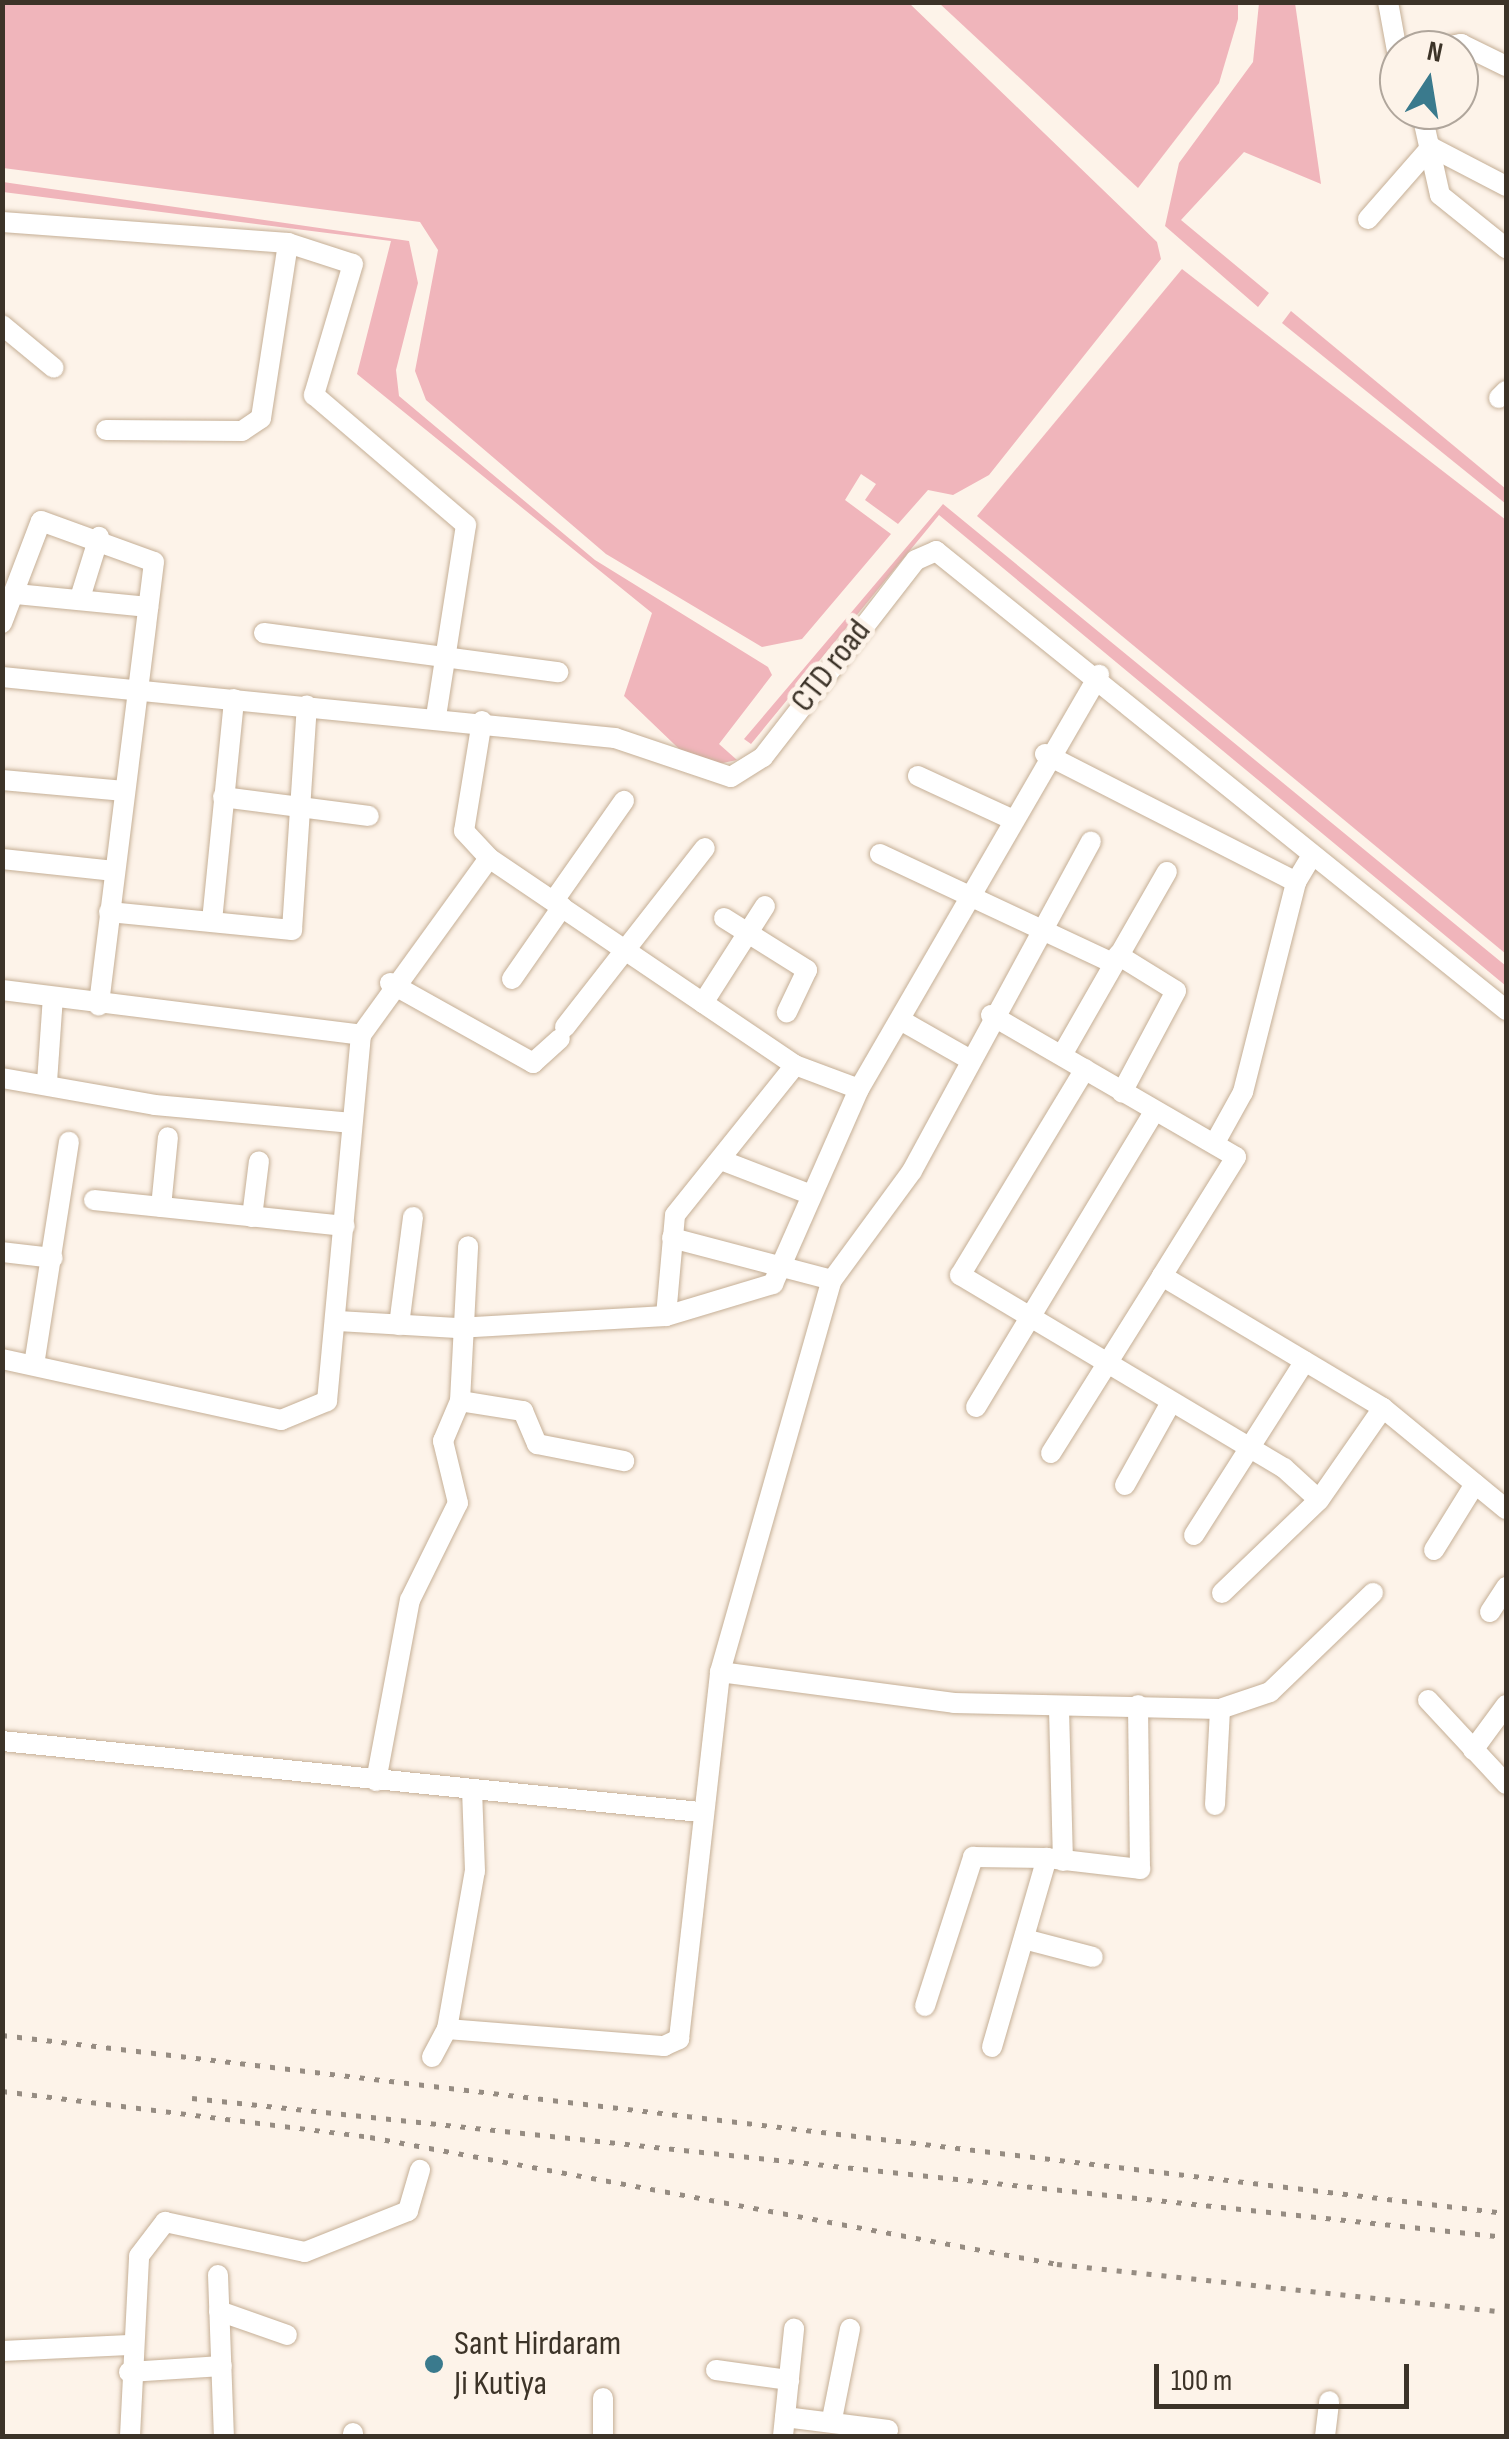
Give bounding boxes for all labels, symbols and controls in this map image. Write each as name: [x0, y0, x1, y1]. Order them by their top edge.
north arrow: [1379, 30, 1479, 130]
text: N: [1424, 34, 1446, 70]
street label: CTD road: [782, 611, 880, 721]
place label: Sant Hirdaram Ji Kutiya: [454, 2323, 621, 2405]
scale bar: [1159, 2344, 1414, 2406]
marker: Sant Hirdaram Ji Kutiya: [423, 2353, 445, 2375]
text: 100 m: [1171, 2363, 1232, 2399]

